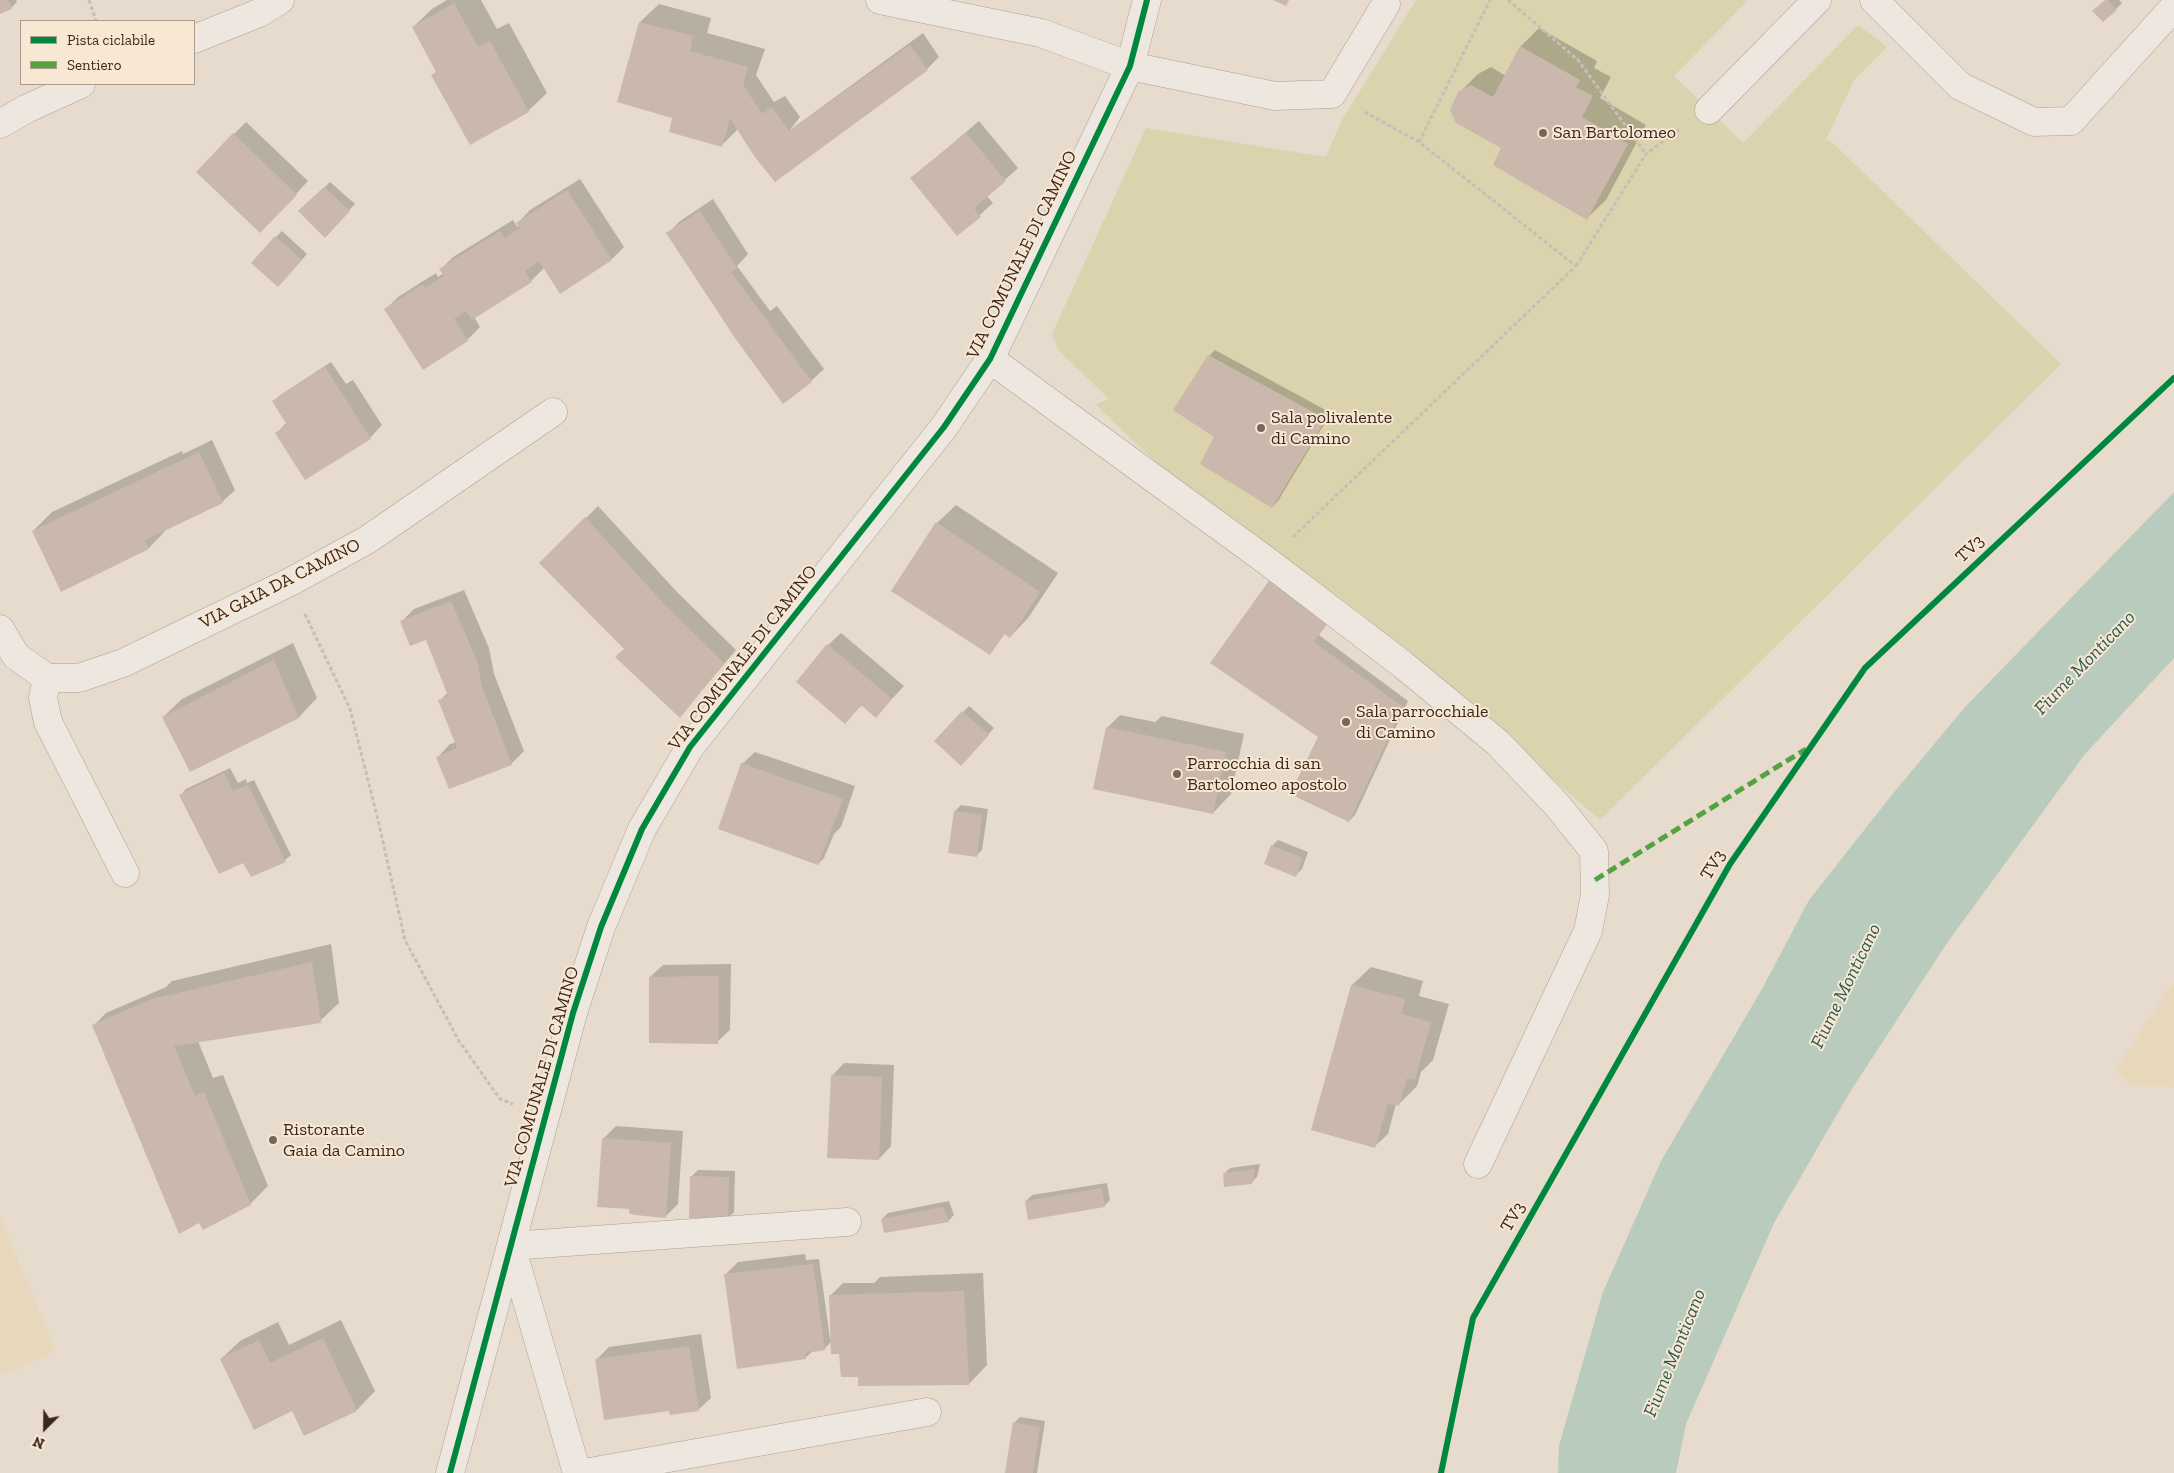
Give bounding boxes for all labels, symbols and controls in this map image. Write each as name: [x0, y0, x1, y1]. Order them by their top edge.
legend: [20, 20, 195, 85]
text: Pista ciclabile: [67, 31, 155, 49]
text: Sentiero: [67, 56, 121, 74]
place label: San Bartolomeo: [1553, 122, 1676, 144]
marker: San Bartolomeo: [1537, 127, 1549, 139]
street label: VIA COMUNALE DI CAMINO: [962, 147, 1082, 363]
place label: Sala polivalente di Camino: [1271, 407, 1392, 449]
marker: Sala polivalente di Camino: [1255, 422, 1267, 434]
street label: TV3: [1951, 530, 1989, 568]
street label: VIA GAIA DA CAMINO: [196, 534, 364, 634]
street label: VIA COMUNALE DI CAMINO: [664, 561, 822, 755]
water label: Fiume Monticano: [2030, 606, 2140, 720]
place label: Sala parrocchiale di Camino: [1356, 701, 1488, 744]
marker: Sala parrocchiale di Camino: [1340, 716, 1352, 728]
place label: Parrocchia di san Bartolomeo apostolo: [1187, 753, 1347, 796]
marker: Parrocchia di san Bartolomeo apostolo: [1171, 768, 1183, 780]
street label: TV3: [1696, 846, 1730, 884]
water label: Fiume Monticano: [1806, 920, 1886, 1052]
street label: VIA COMUNALE DI CAMINO: [500, 964, 584, 1190]
place label: Ristorante Gaia da Camino: [283, 1119, 405, 1162]
marker: Ristorante Gaia da Camino: [267, 1134, 279, 1146]
street label: TV3: [1496, 1198, 1530, 1236]
water label: Fiume Monticano: [1639, 1286, 1711, 1420]
north arrow: [20, 1403, 70, 1453]
text: N: [31, 1432, 47, 1452]

